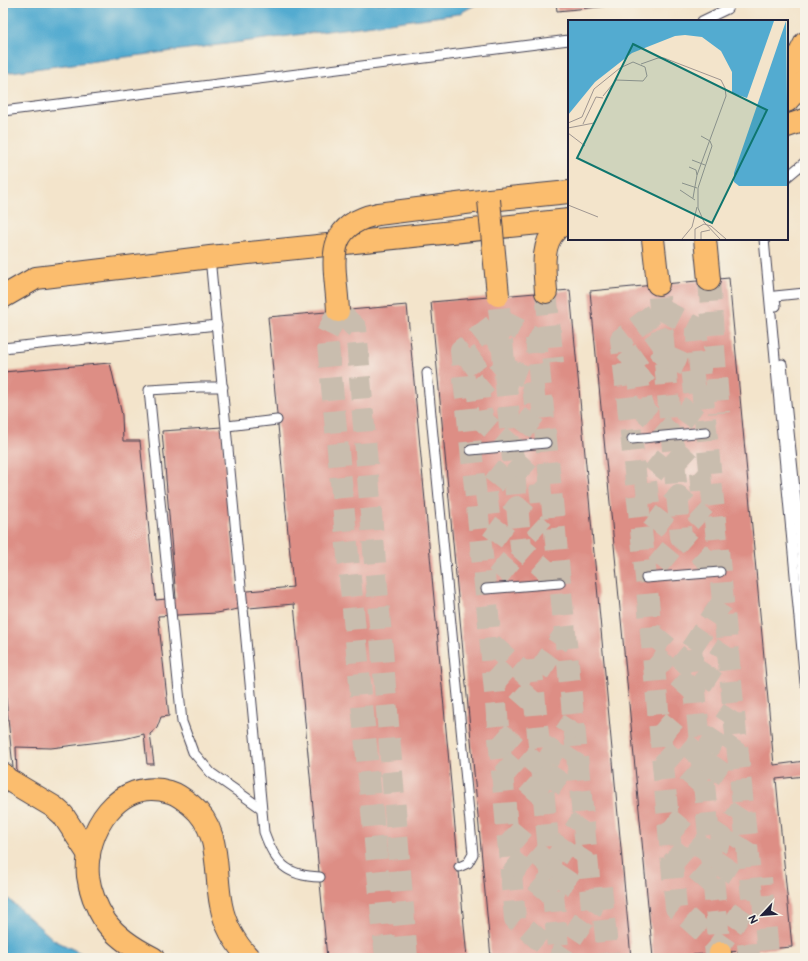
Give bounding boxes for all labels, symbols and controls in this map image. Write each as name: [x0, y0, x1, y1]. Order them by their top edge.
inset map: [568, 20, 788, 240]
north arrow: [742, 895, 782, 935]
text: N: [746, 913, 761, 926]

